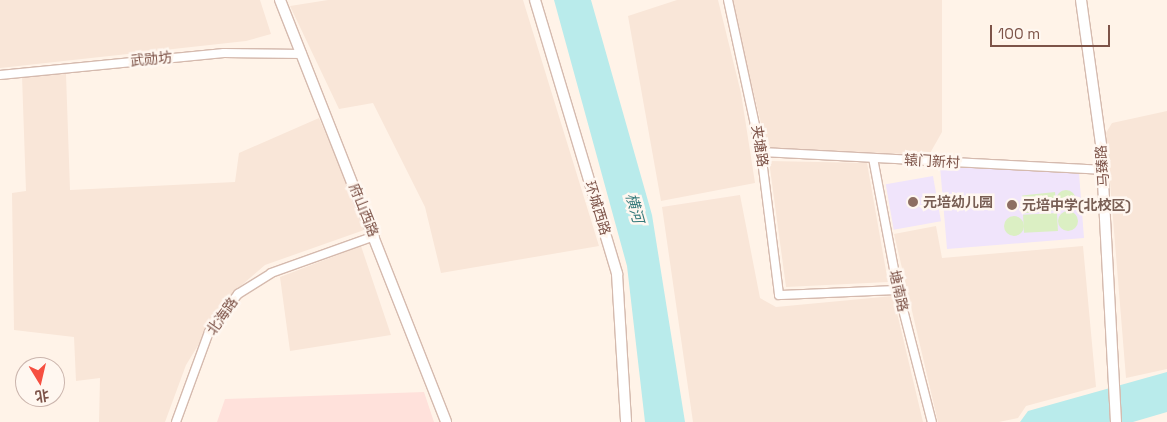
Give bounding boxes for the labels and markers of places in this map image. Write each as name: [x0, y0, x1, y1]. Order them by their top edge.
place label: 元培幼儿园: [923, 194, 993, 210]
marker: 元培幼儿园: [907, 196, 919, 208]
place label: 元培中学(北校区): [1022, 197, 1131, 213]
marker: 元培中学(北校区): [1006, 199, 1018, 211]

